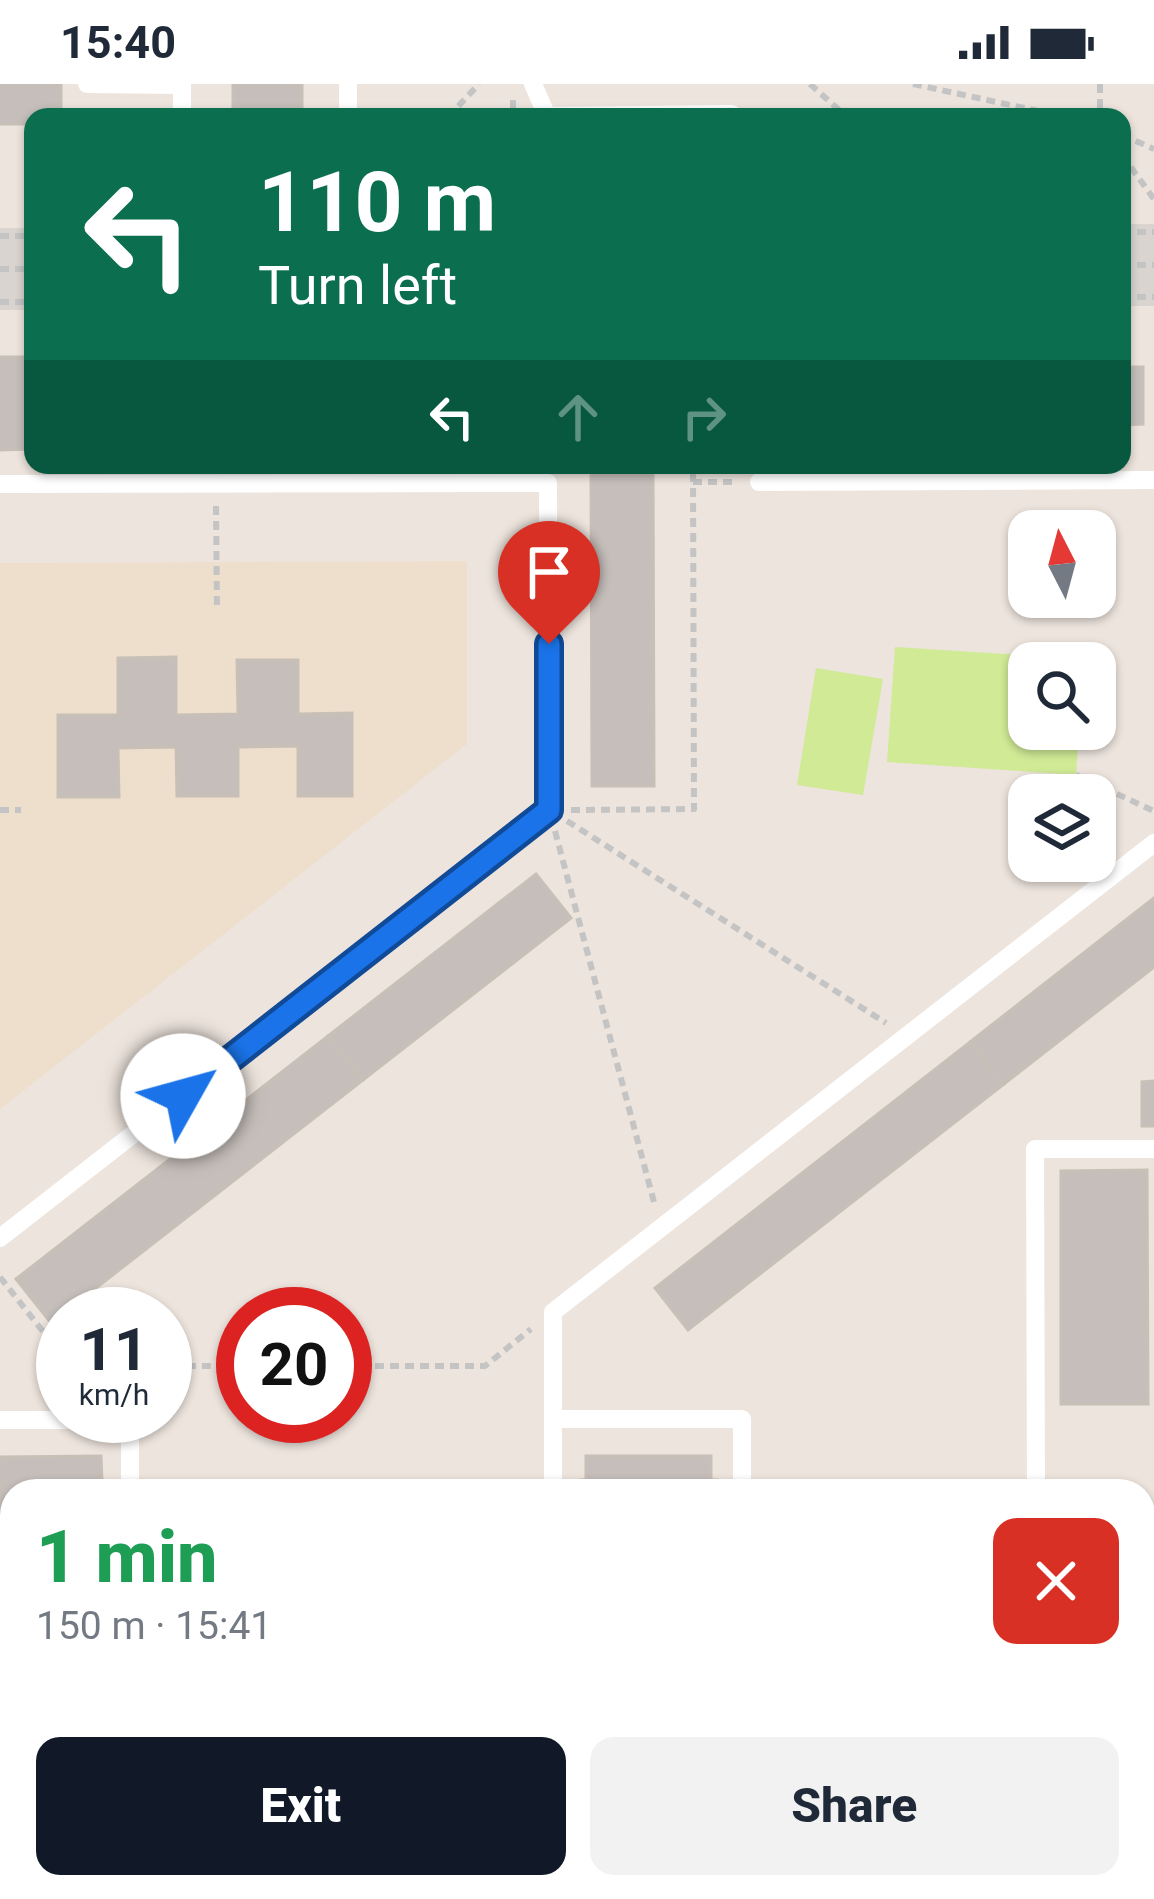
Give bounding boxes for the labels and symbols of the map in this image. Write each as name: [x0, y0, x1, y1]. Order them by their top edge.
north arrow: [1008, 510, 1116, 618]
pin: [498, 521, 600, 644]
position arrow: [120, 1033, 246, 1159]
speed limit sign: 20: [216, 1287, 372, 1443]

